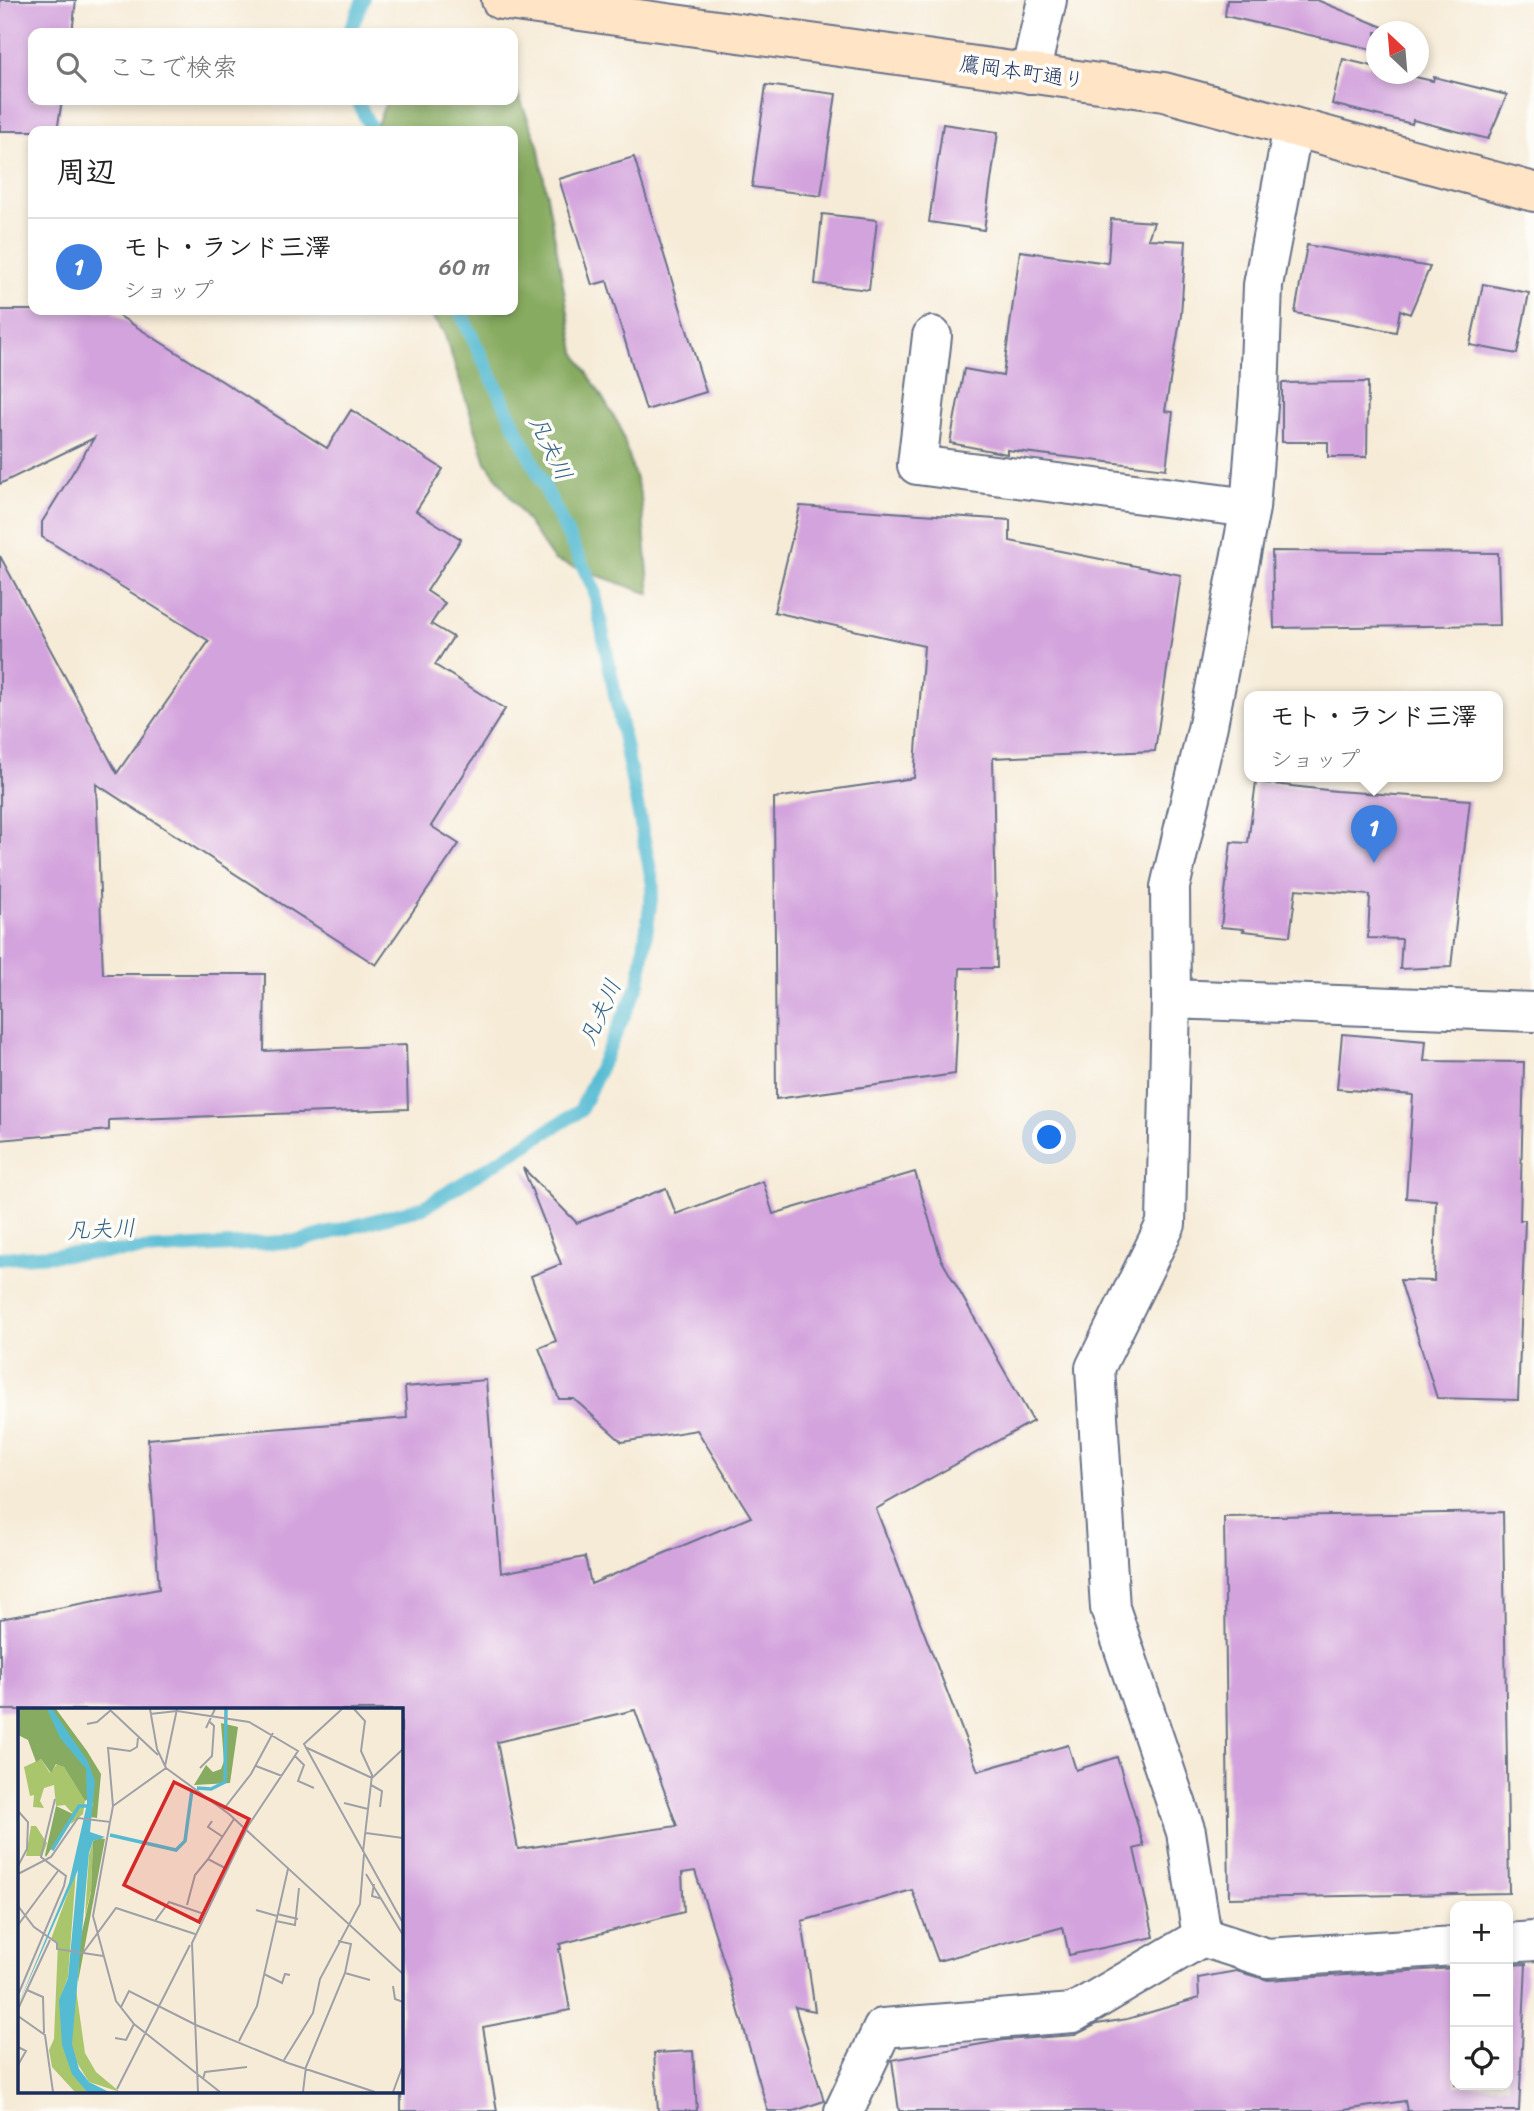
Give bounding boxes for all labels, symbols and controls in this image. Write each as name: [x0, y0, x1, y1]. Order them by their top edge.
north arrow: [1366, 21, 1429, 84]
search box: [28, 28, 518, 105]
text: ここで検索: [108, 44, 238, 90]
street label: 鷹岡本町通り: [957, 44, 1087, 100]
icon: search: [52, 48, 90, 86]
text: 周辺: [56, 145, 116, 199]
text: モト・ランド三澤: [123, 224, 331, 270]
text: 1: [74, 247, 84, 288]
text: 60 m: [439, 247, 490, 288]
text: ショップ: [123, 270, 214, 311]
water label: 凡夫川: [517, 408, 584, 488]
popup: [1244, 691, 1503, 782]
text: モト・ランド三澤: [1269, 693, 1478, 739]
text: ショップ: [1269, 739, 1361, 780]
pin: 1: [1351, 805, 1397, 863]
water label: 凡夫川: [568, 972, 633, 1052]
your location: [1032, 1120, 1066, 1154]
water label: 凡夫川: [66, 1207, 137, 1252]
inset map: [18, 1708, 402, 2094]
map controls: [1450, 1901, 1513, 2090]
button: +: [1450, 1901, 1513, 1964]
button: −: [1450, 1964, 1513, 2027]
button: locate: [1450, 2027, 1513, 2090]

